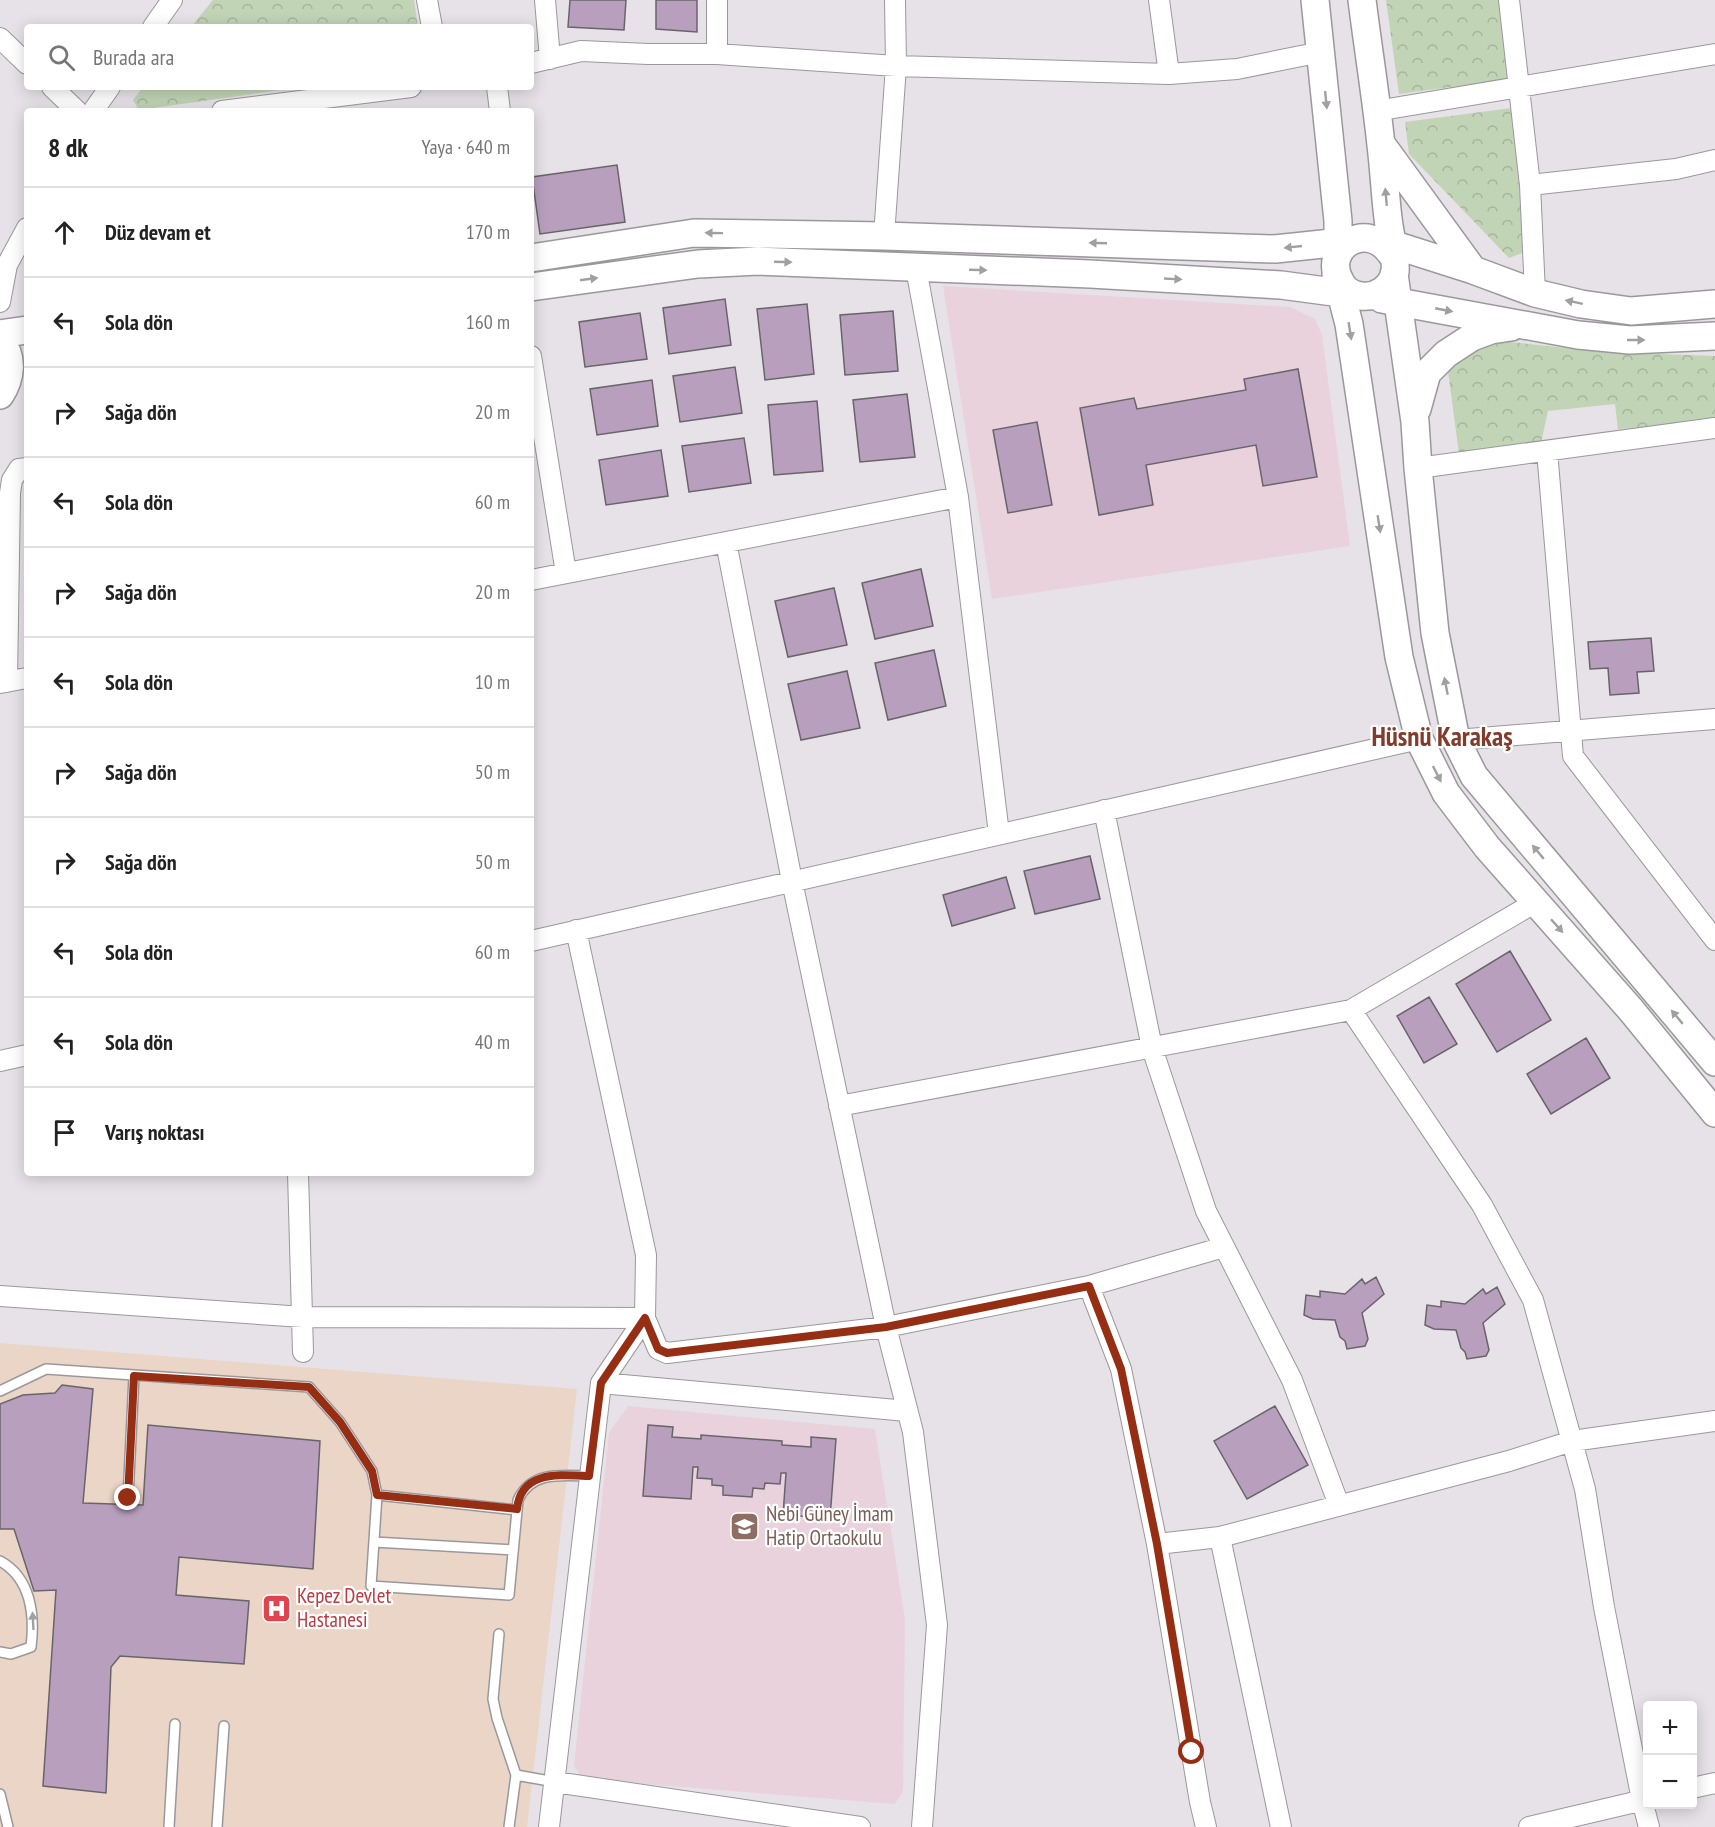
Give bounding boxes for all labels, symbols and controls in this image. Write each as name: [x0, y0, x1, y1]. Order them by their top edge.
search box: [24, 24, 534, 90]
icon: search: [45, 41, 78, 74]
text: Burada ara: [93, 43, 174, 71]
one-way arrow: [1321, 91, 1330, 110]
text: 8 dk: [48, 131, 88, 164]
text: Yaya · 640 m: [422, 134, 510, 160]
one-way arrow: [1381, 187, 1391, 206]
icon: ahead: [48, 216, 81, 249]
text: Düz devam et: [105, 218, 211, 246]
text: 170 m: [466, 219, 510, 245]
one-way arrow: [705, 228, 724, 238]
one-way arrow: [1089, 238, 1108, 247]
one-way arrow: [1283, 243, 1302, 252]
one-way arrow: [773, 258, 792, 267]
one-way arrow: [968, 265, 987, 275]
one-way arrow: [1163, 274, 1182, 284]
one-way arrow: [580, 275, 599, 284]
one-way arrow: [1564, 297, 1583, 306]
icon: left: [48, 306, 81, 339]
one-way arrow: [1435, 306, 1454, 315]
text: Sola dön: [105, 308, 173, 336]
text: 160 m: [466, 309, 510, 335]
one-way arrow: [1346, 322, 1355, 341]
one-way arrow: [1627, 335, 1646, 344]
icon: right: [48, 396, 81, 429]
text: Sağa dön: [105, 398, 177, 426]
text: 20 m: [475, 399, 510, 425]
icon: left: [48, 486, 81, 519]
text: Sola dön: [105, 488, 173, 516]
text: 60 m: [475, 489, 510, 515]
one-way arrow: [1375, 515, 1384, 534]
icon: right: [48, 576, 81, 609]
text: Sağa dön: [105, 578, 177, 606]
text: 20 m: [475, 579, 510, 605]
icon: left: [48, 666, 81, 699]
text: Sola dön: [105, 668, 173, 696]
text: 10 m: [475, 669, 510, 695]
one-way arrow: [1441, 676, 1450, 695]
district label: Hüsnü Karakaş: [1371, 719, 1513, 753]
icon: right: [48, 756, 81, 789]
text: Sağa dön: [105, 758, 177, 786]
text: 50 m: [475, 759, 510, 785]
one-way arrow: [1431, 765, 1441, 783]
one-way arrow: [1532, 845, 1545, 860]
icon: right: [48, 846, 81, 879]
text: Sağa dön: [105, 848, 177, 876]
text: 50 m: [475, 849, 510, 875]
one-way arrow: [1550, 919, 1564, 934]
icon: left: [48, 936, 81, 969]
text: Sola dön: [105, 938, 173, 966]
text: 60 m: [475, 939, 510, 965]
one-way arrow: [1671, 1009, 1684, 1025]
icon: left: [48, 1026, 81, 1059]
text: Sola dön: [105, 1028, 173, 1056]
text: 40 m: [475, 1029, 510, 1055]
icon: arrive: [48, 1116, 81, 1149]
text: Varış noktası: [105, 1118, 205, 1146]
route end: [114, 1484, 140, 1510]
place label: Nebi Güney İmam Hatip Ortaokulu: [766, 1500, 893, 1551]
school or university icon: Nebi Güney İmam Hatip Ortaokulu: [729, 1510, 761, 1542]
place label: Kepez Devlet Hastanesi: [297, 1582, 391, 1633]
hospital icon: Kepez Devlet Hastanesi: [260, 1592, 292, 1624]
one-way arrow: [28, 1612, 37, 1631]
map controls: [1643, 1701, 1697, 1809]
button: +: [1643, 1701, 1697, 1755]
route start: [1178, 1738, 1204, 1764]
button: −: [1643, 1755, 1697, 1809]

